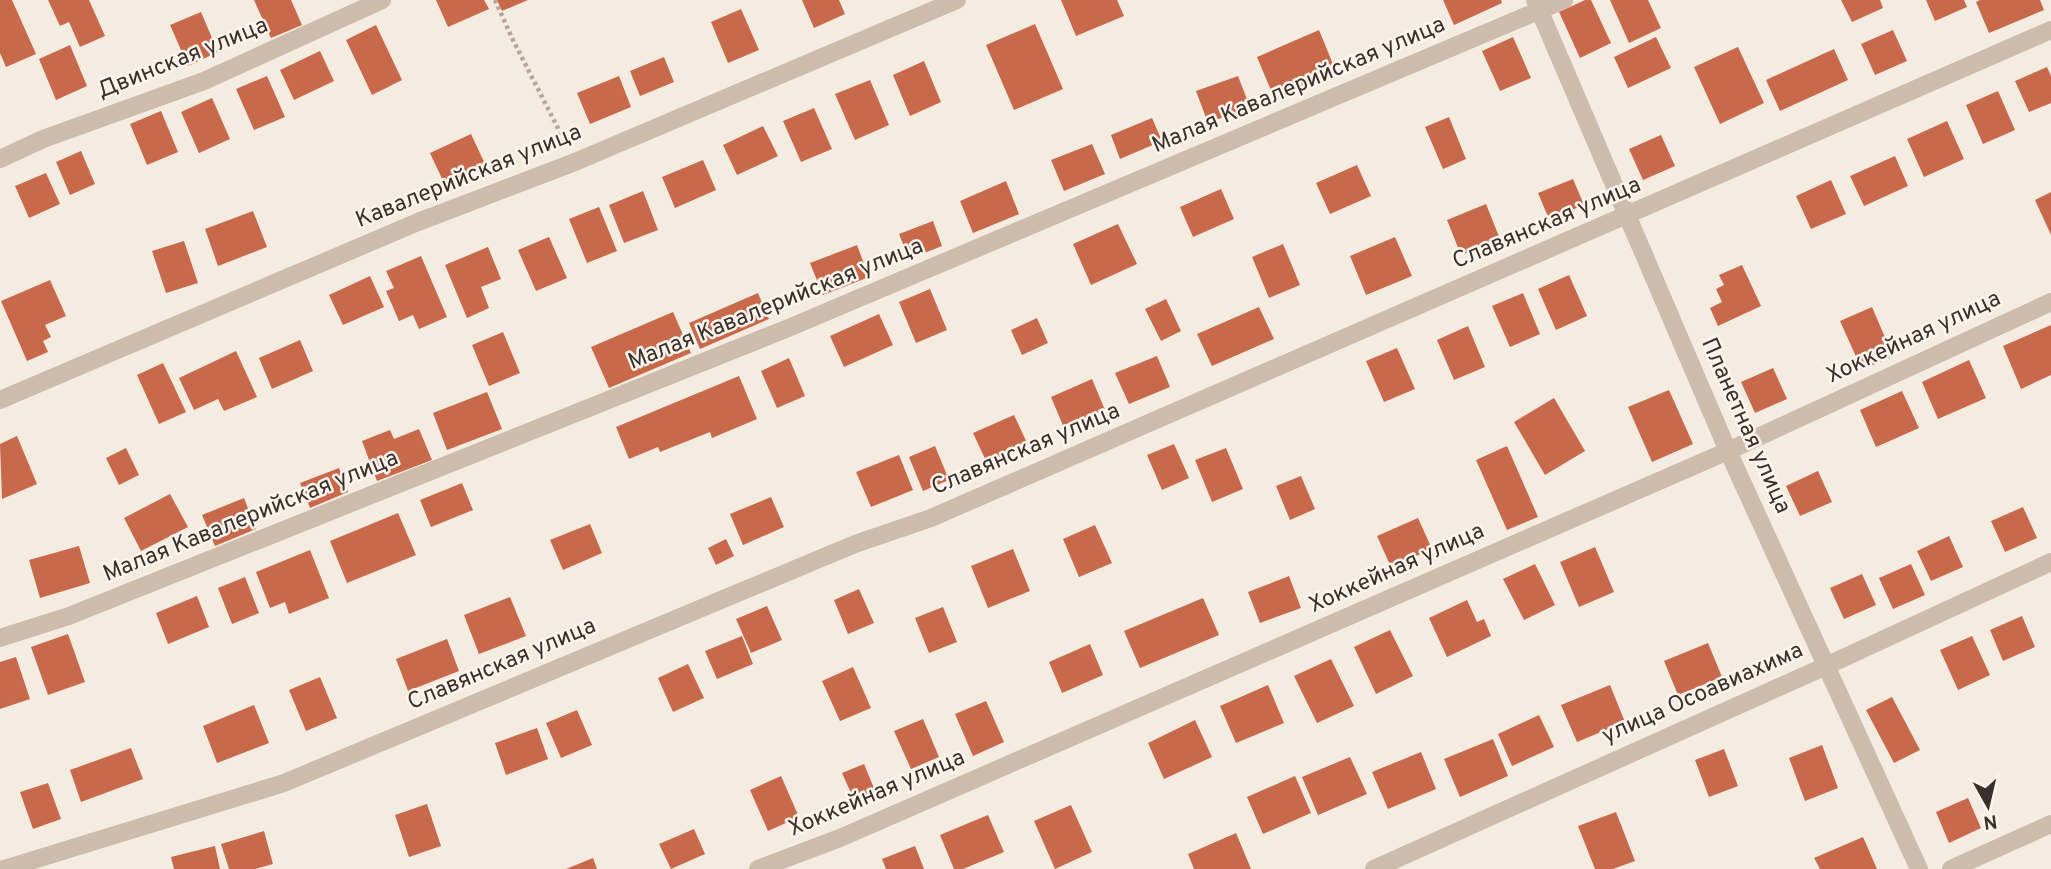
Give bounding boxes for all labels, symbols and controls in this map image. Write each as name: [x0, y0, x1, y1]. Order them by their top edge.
street label: Малая Кавалерийская улица: [1148, 11, 1450, 161]
street label: Двинская улица: [93, 12, 273, 106]
street label: Кавалерийская улица: [352, 118, 586, 236]
street label: Славянская улица: [1448, 171, 1646, 277]
street label: Малая Кавалерийская улица: [624, 232, 928, 378]
street label: Хоккейная улица: [1822, 285, 2006, 391]
street label: Планетная улица: [1693, 334, 1797, 518]
street label: Славянская улица: [927, 397, 1125, 503]
street label: Малая Кавалерийская улица: [99, 444, 403, 590]
street label: Хоккейная улица: [1305, 517, 1489, 621]
street label: Славянская улица: [403, 612, 601, 718]
street label: улица Осоавиахима: [1598, 637, 1808, 751]
street label: Хоккейная улица: [784, 744, 970, 844]
north arrow: [1953, 771, 2023, 841]
text: N: [1982, 808, 1999, 834]

